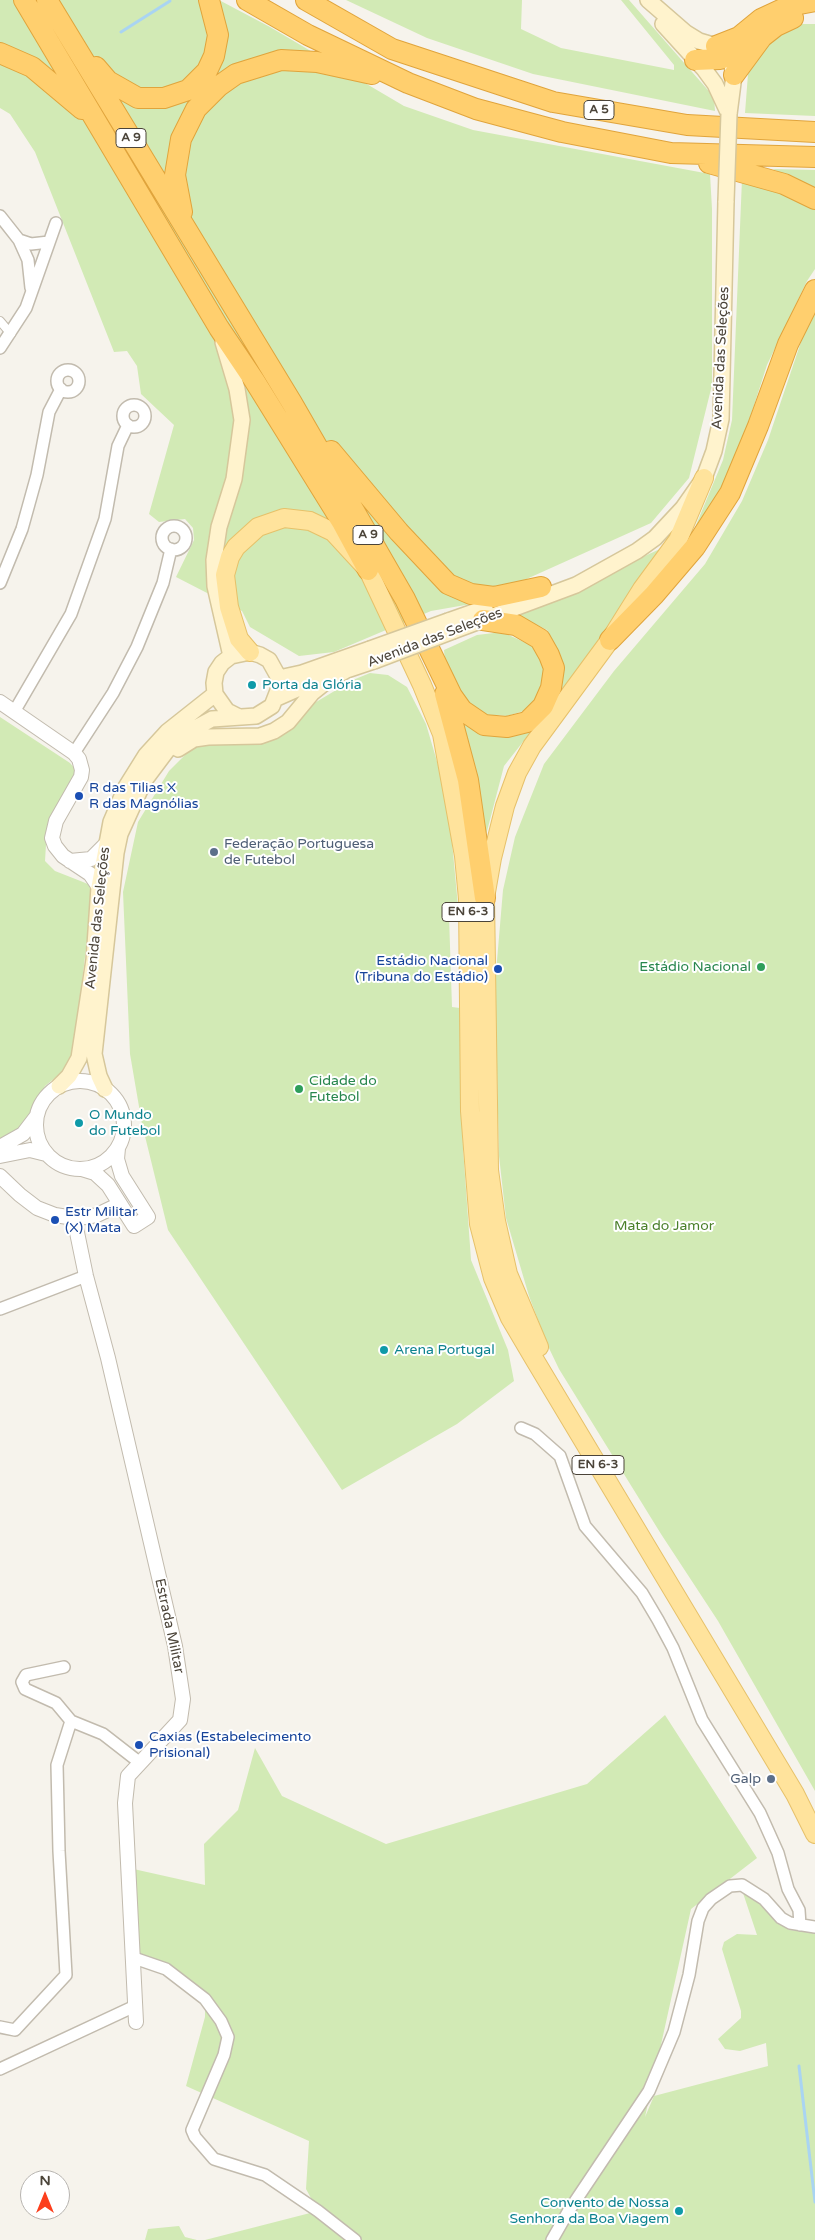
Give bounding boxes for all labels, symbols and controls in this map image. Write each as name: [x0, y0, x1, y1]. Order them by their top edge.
road number: A 5: [584, 100, 614, 120]
road number: A 9: [116, 128, 146, 148]
street label: Avenida das Seleções: [709, 286, 733, 430]
road number: A 9: [353, 526, 383, 544]
street label: Avenida das Seleções: [365, 605, 505, 671]
place label: Porta da Glória: [262, 677, 362, 693]
marker: Porta da Glória: [246, 679, 258, 691]
place label: R das Tilias X R das Magnólias: [89, 780, 198, 812]
marker: R das Tilias X R das Magnólias: [73, 790, 85, 802]
place label: Federação Portuguesa de Futebol: [224, 836, 374, 869]
street label: Avenida das Seleções: [82, 846, 114, 990]
marker: Federação Portuguesa de Futebol: [208, 846, 220, 858]
road number: EN 6-3: [442, 902, 494, 922]
place label: Estádio Nacional (Tribuna do Estádio): [355, 953, 488, 986]
place label: Estádio Nacional: [639, 959, 751, 975]
marker: Estádio Nacional: [755, 961, 767, 973]
marker: Estádio Nacional (Tribuna do Estádio): [492, 963, 504, 975]
place label: Cidade do Futebol: [309, 1073, 377, 1106]
marker: Cidade do Futebol: [293, 1083, 305, 1095]
place label: O Mundo do Futebol: [89, 1107, 161, 1140]
marker: O Mundo do Futebol: [73, 1117, 85, 1129]
place label: Estr Militar (X) Mata: [65, 1204, 137, 1236]
marker: Estr Militar (X) Mata: [49, 1214, 61, 1226]
park label: Mata do Jamor: [614, 1218, 714, 1234]
place label: Arena Portugal: [394, 1342, 495, 1358]
marker: Arena Portugal: [378, 1344, 390, 1356]
road number: EN 6-3: [572, 1456, 624, 1474]
street label: Estrada Militar: [151, 1577, 187, 1675]
place label: Caxias (Estabelecimento Prisional): [149, 1729, 311, 1761]
marker: Caxias (Estabelecimento Prisional): [133, 1739, 145, 1751]
place label: Galp: [730, 1771, 761, 1787]
marker: Galp: [765, 1773, 777, 1785]
north arrow: [20, 2170, 70, 2220]
text: N: [39, 2172, 51, 2189]
place label: Convento de Nossa Senhora da Boa Viagem: [509, 2195, 669, 2228]
marker: Convento de Nossa Senhora da Boa Viagem: [673, 2205, 685, 2217]

